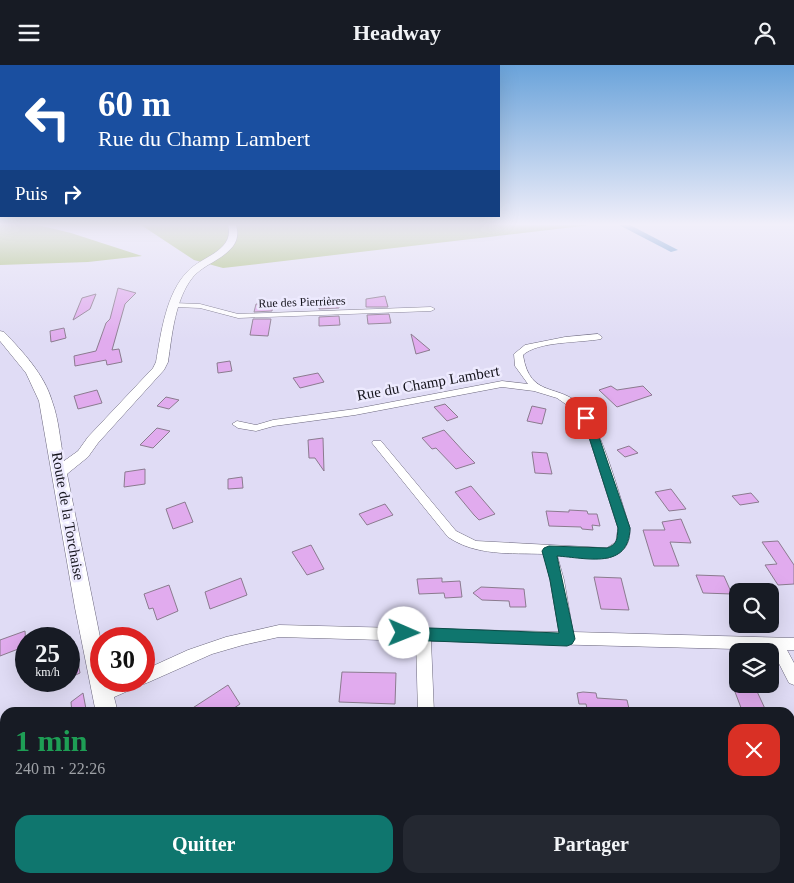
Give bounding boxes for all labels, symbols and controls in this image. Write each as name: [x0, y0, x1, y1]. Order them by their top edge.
icon: menu: [15, 19, 43, 47]
icon: person: [751, 19, 779, 47]
text: Headway: [353, 20, 441, 45]
icon: left: [15, 85, 80, 150]
text: 60 m: [98, 85, 171, 124]
text: Rue du Champ Lambert: [98, 126, 310, 151]
icon: right: [58, 180, 86, 208]
text: Puis: [15, 183, 48, 204]
street label: Rue des Pierrières: [258, 293, 346, 311]
street label: Rue du Champ Lambert: [355, 362, 501, 403]
pin: [565, 397, 607, 439]
icon: arrive: [572, 404, 600, 432]
street label: Route de la Torchaise: [49, 451, 87, 582]
map controls: [729, 583, 779, 693]
button: search: [729, 583, 779, 633]
position arrow: [377, 606, 429, 658]
speed limit sign: 30: [90, 627, 155, 692]
text: 25: [35, 640, 60, 667]
button: layers: [729, 643, 779, 693]
text: km/h: [35, 665, 60, 679]
text: 1 min: [15, 724, 88, 757]
button: close: [728, 724, 780, 776]
text: 240 m · 22:26: [15, 760, 105, 777]
button: Quitter: [15, 815, 393, 873]
button: Partager: [403, 815, 780, 873]

